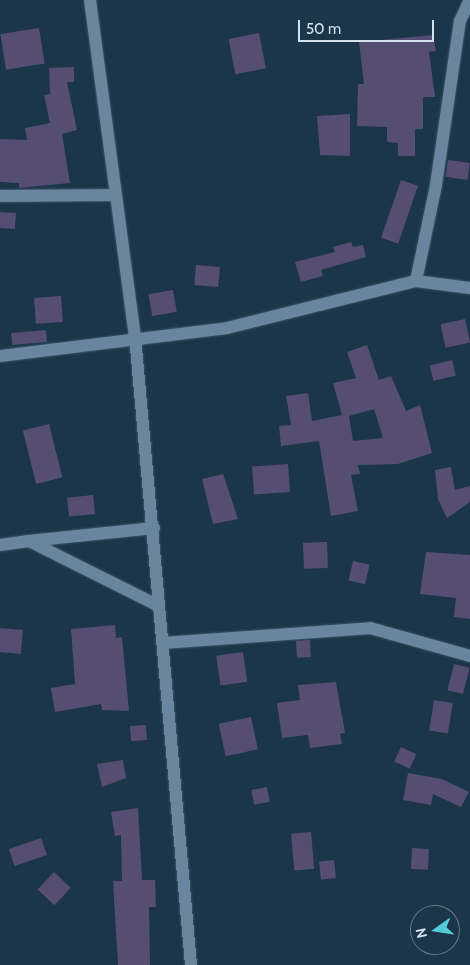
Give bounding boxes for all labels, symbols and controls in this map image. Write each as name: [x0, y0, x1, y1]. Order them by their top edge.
scale bar: [300, 10, 436, 42]
text: 50 m: [306, 20, 341, 38]
north arrow: [410, 905, 460, 955]
text: N: [411, 926, 431, 940]

